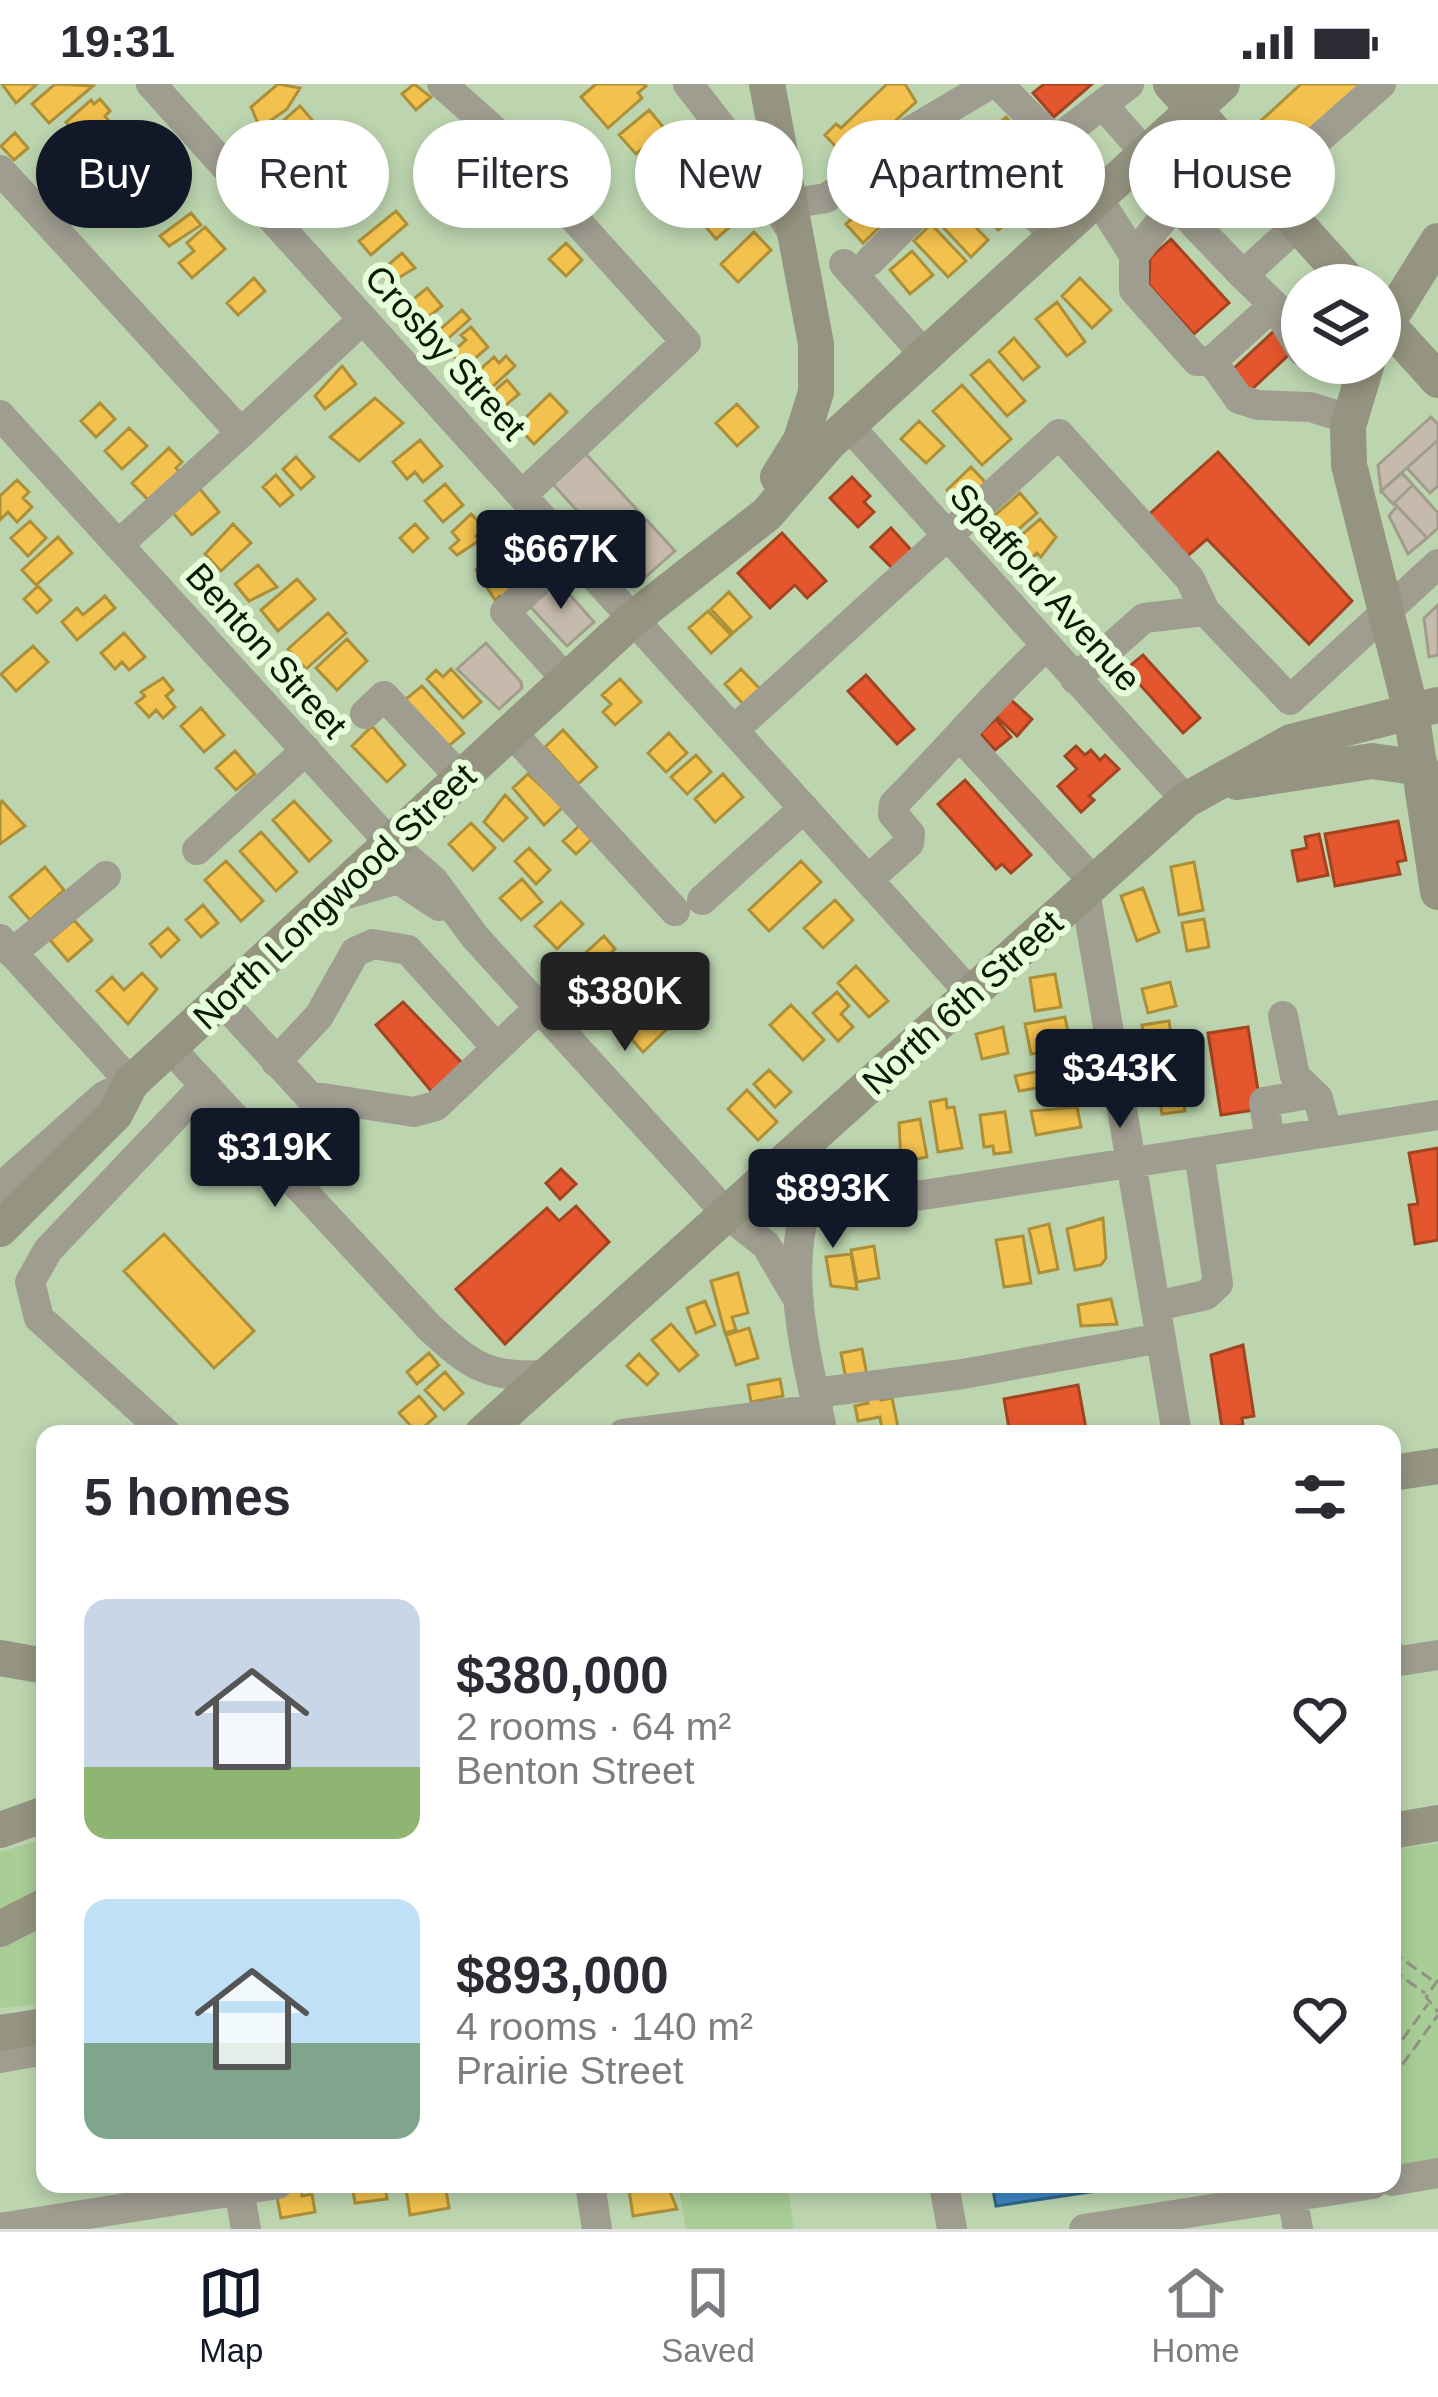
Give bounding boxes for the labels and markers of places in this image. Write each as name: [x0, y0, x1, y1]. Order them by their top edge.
pin: $667K: [477, 510, 645, 612]
pin: $380K: [541, 952, 709, 1054]
pin: $343K: [1036, 1029, 1204, 1131]
pin: $319K: [191, 1108, 359, 1210]
pin: $893K: [749, 1149, 917, 1251]

